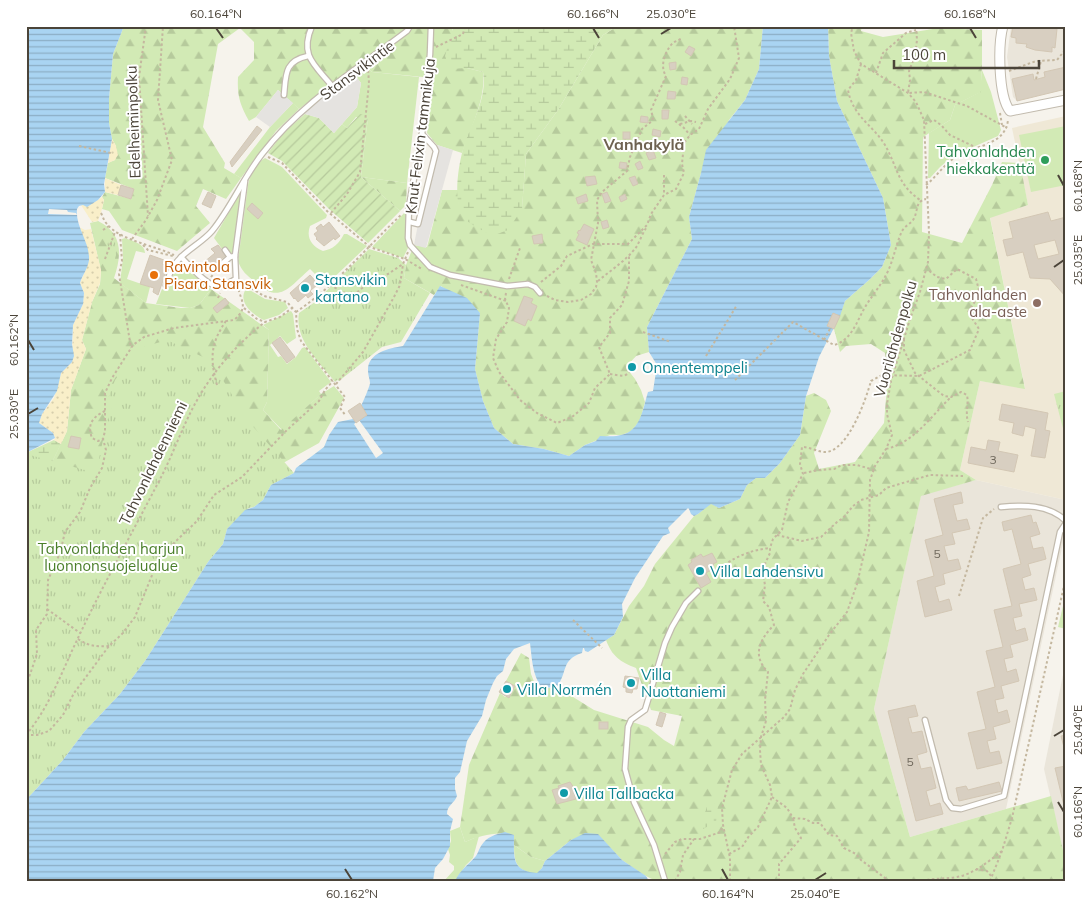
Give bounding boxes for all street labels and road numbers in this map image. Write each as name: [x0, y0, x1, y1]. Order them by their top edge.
street label: Stansvikintie: [316, 36, 398, 104]
street label: Knut Felixin tammikuja: [401, 57, 439, 215]
street label: Edelheiminpolku: [122, 65, 144, 179]
street label: Vuorilahdenpolku: [869, 278, 921, 400]
street label: Tahvonlahdenniemi: [115, 398, 191, 528]

